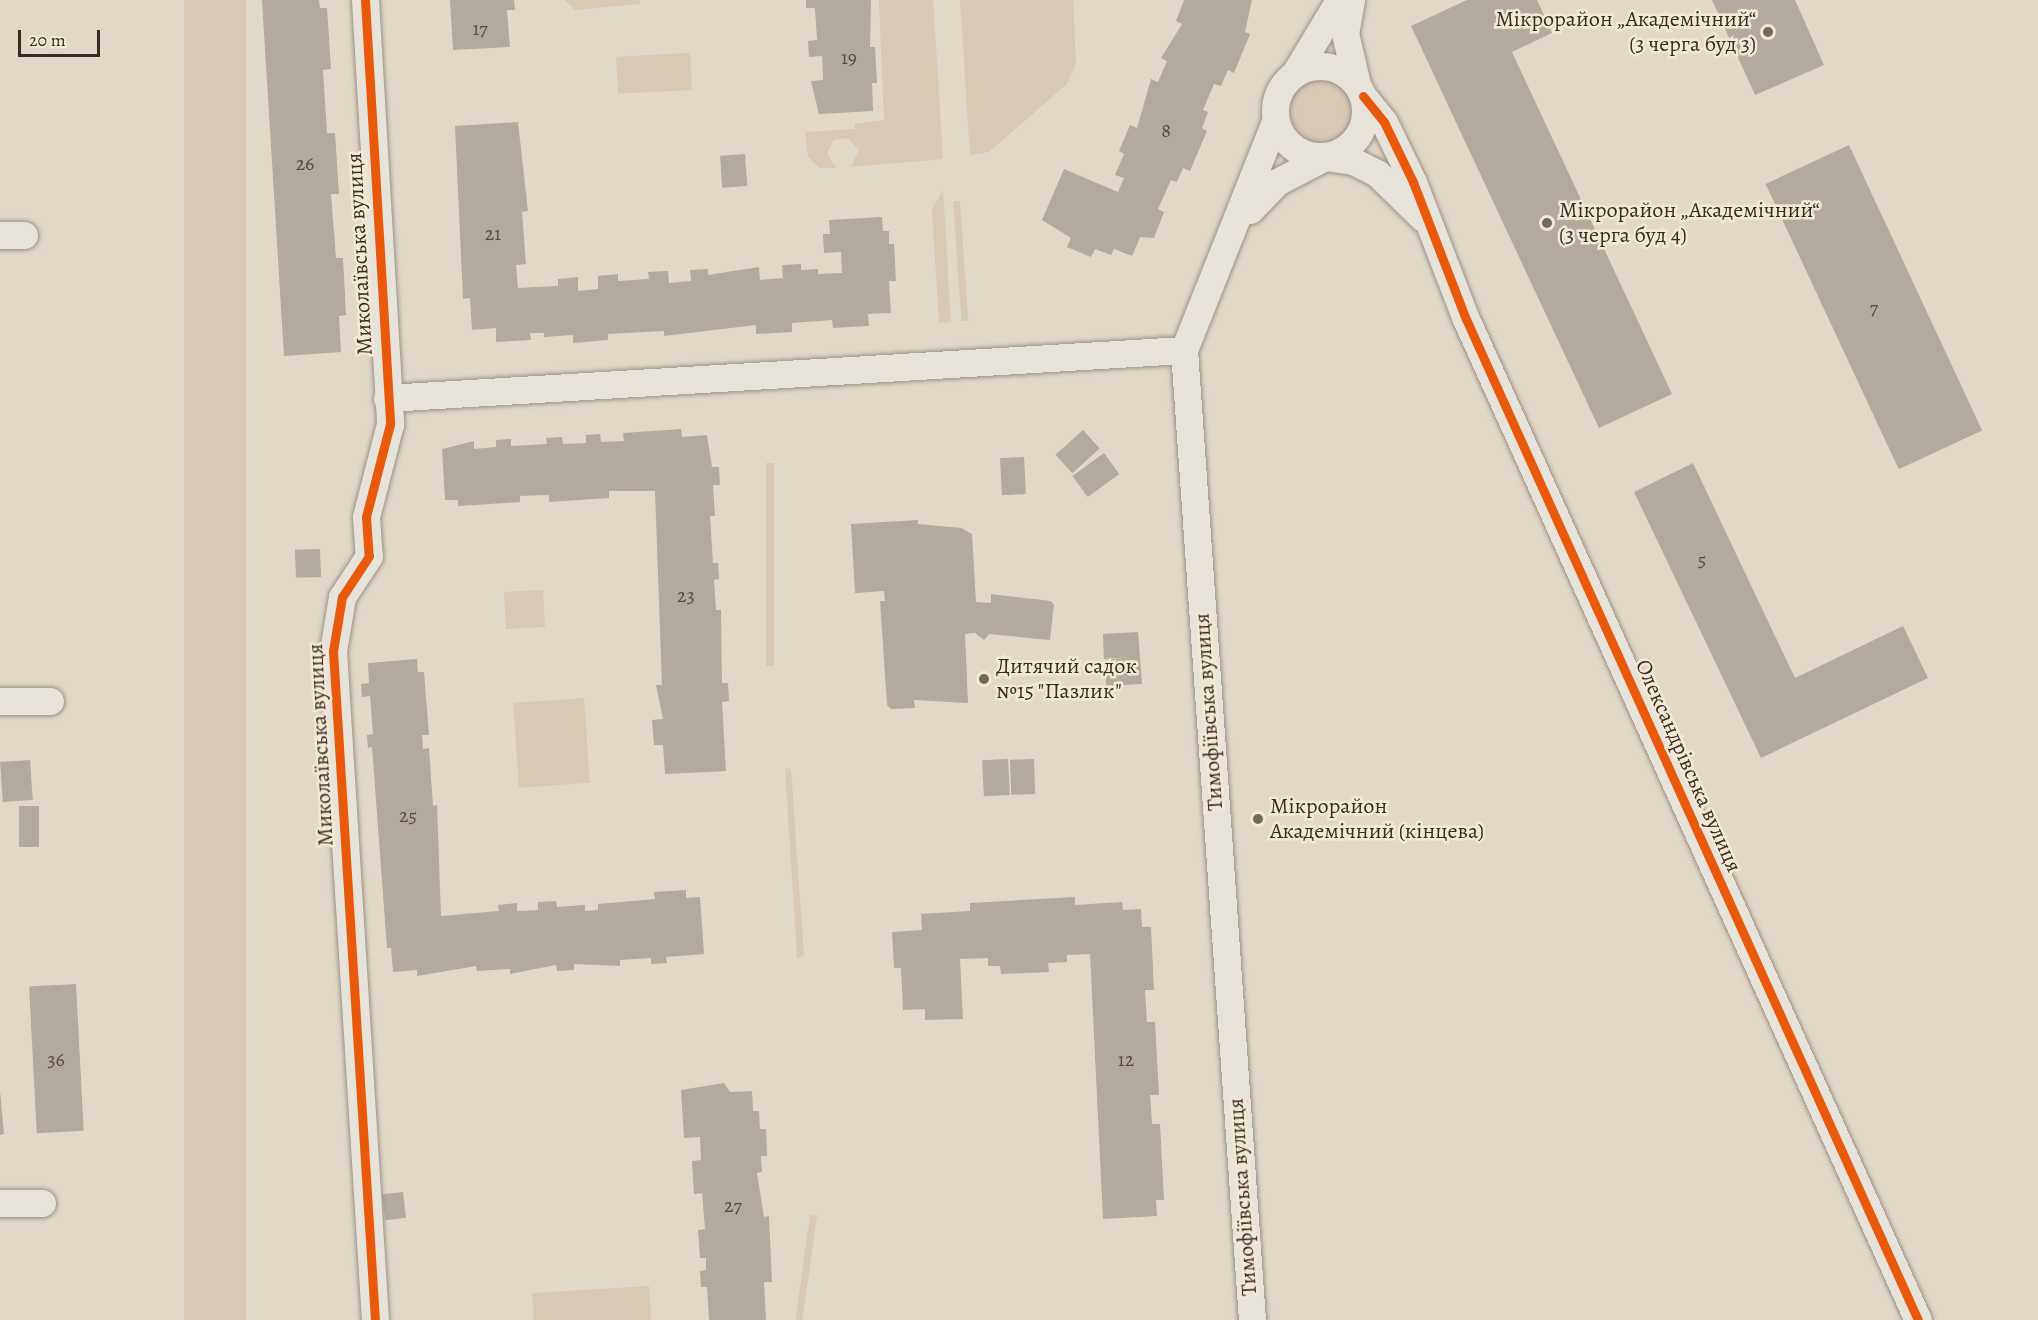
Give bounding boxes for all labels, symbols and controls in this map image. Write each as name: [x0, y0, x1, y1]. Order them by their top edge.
place label: Мікрорайон „Академічний“ (3 черга буд 3): [1495, 6, 1756, 57]
house number: 17: [472, 16, 488, 40]
scale bar: [21, 18, 104, 56]
marker: Мікрорайон „Академічний“ (3 черга буд 3): [1761, 25, 1775, 39]
text: 20 m: [29, 28, 66, 52]
house number: 19: [841, 45, 857, 69]
house number: 8: [1161, 118, 1171, 142]
house number: 26: [296, 151, 314, 175]
street label: Миколаївська вулиця: [342, 152, 378, 356]
place label: Мікрорайон „Академічний“ (3 черга буд 4): [1559, 197, 1820, 248]
marker: Мікрорайон „Академічний“ (3 черга буд 4): [1540, 216, 1554, 230]
house number: 21: [485, 221, 501, 245]
house number: 7: [1870, 295, 1878, 319]
house number: 5: [1698, 547, 1706, 571]
house number: 23: [677, 583, 695, 607]
street label: Тимофіївська вулиця: [1189, 612, 1229, 812]
street label: Миколаївська вулиця: [303, 643, 339, 847]
place label: Дитячий садок №15 "Пазлик": [996, 653, 1137, 704]
street label: Олександрівська вулиця: [1629, 655, 1747, 877]
marker: Дитячий садок №15 "Пазлик": [977, 672, 991, 686]
place label: Мікрорайон Академічний (кінцева): [1270, 793, 1484, 844]
house number: 25: [399, 803, 417, 827]
marker: Мікрорайон Академічний (кінцева): [1251, 812, 1265, 826]
house number: 36: [47, 1047, 65, 1071]
house number: 12: [1118, 1047, 1134, 1071]
street label: Тимофіївська вулиця: [1223, 1097, 1263, 1297]
house number: 27: [724, 1193, 742, 1217]

